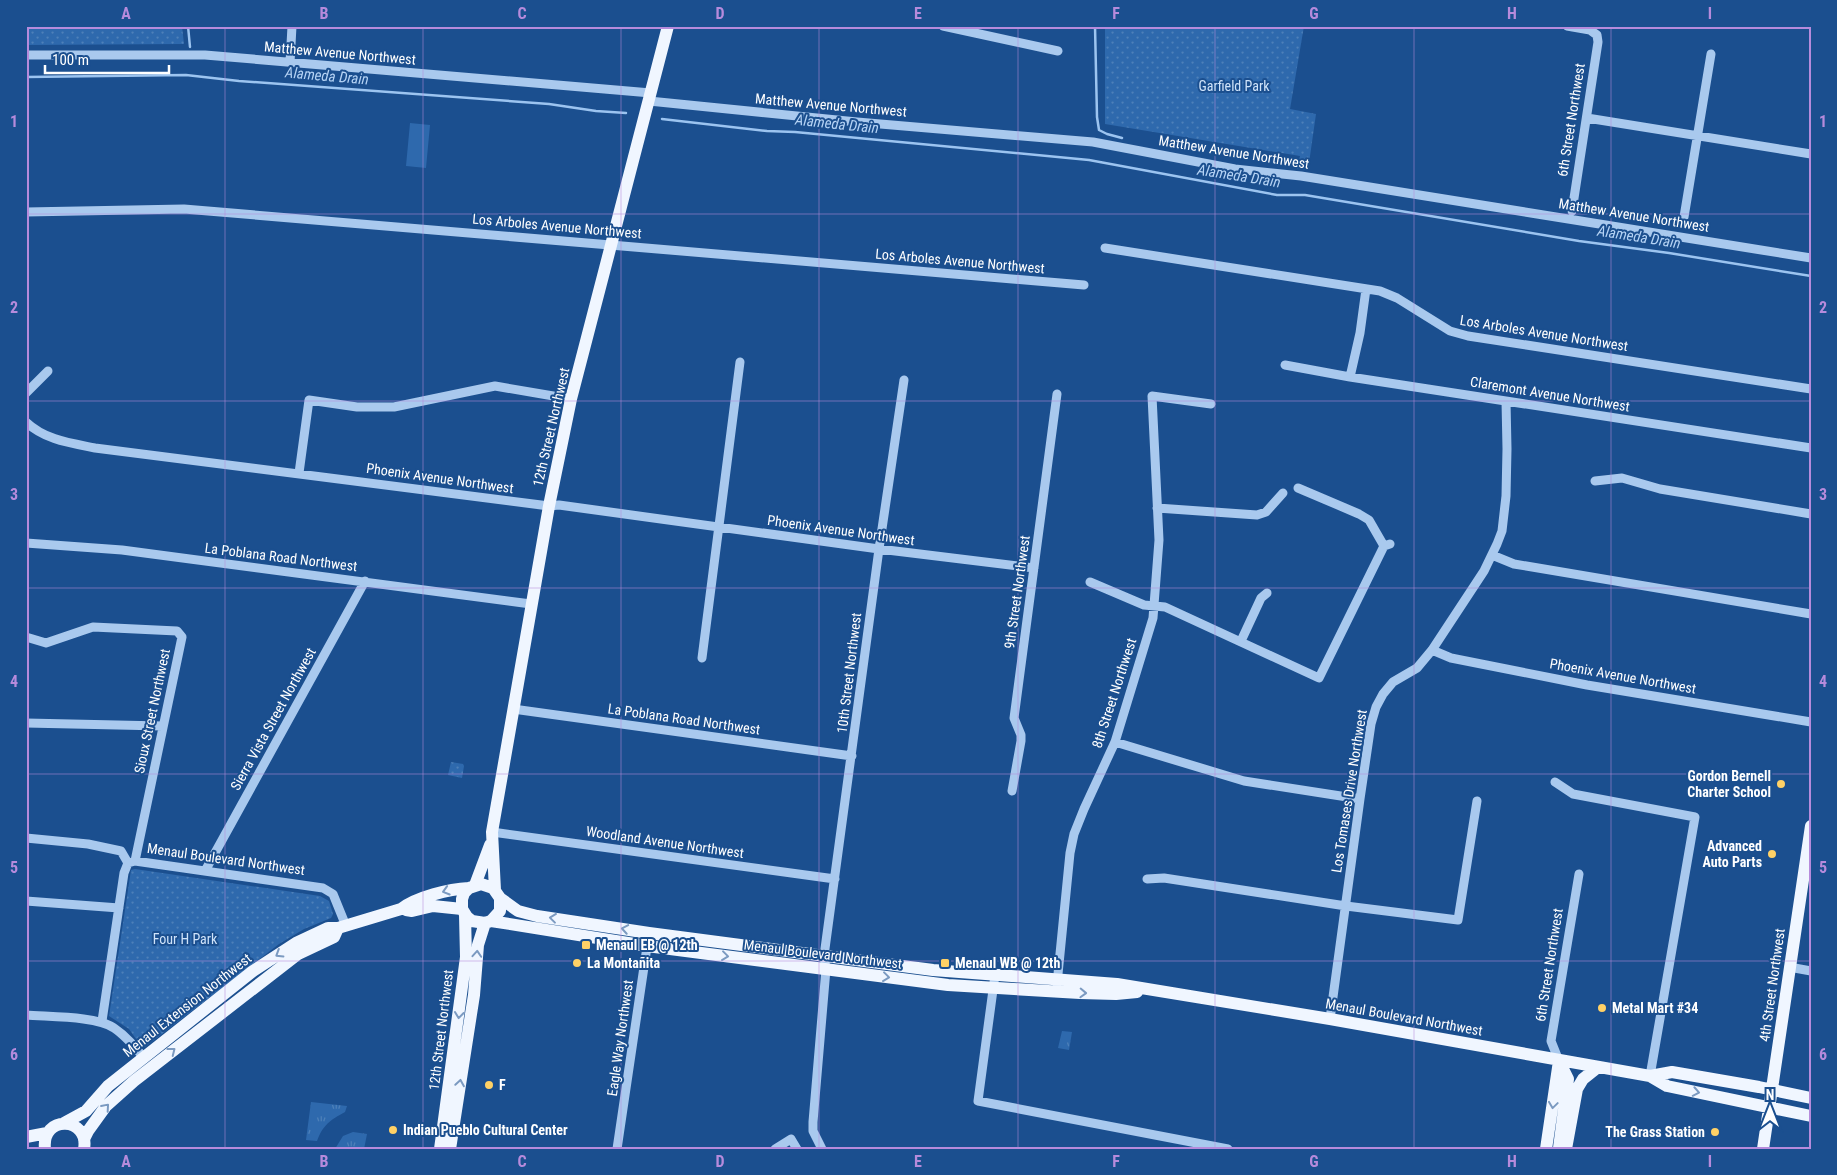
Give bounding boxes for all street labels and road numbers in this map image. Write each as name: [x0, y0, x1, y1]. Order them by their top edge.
street label: Matthew Avenue Northwest: [264, 38, 416, 68]
street label: 6th Street Northwest: [1554, 62, 1588, 178]
street label: Matthew Avenue Northwest: [755, 90, 907, 120]
street label: Matthew Avenue Northwest: [1158, 132, 1310, 172]
street label: Matthew Avenue Northwest: [1558, 195, 1710, 235]
street label: Los Arboles Avenue Northwest: [472, 211, 642, 241]
street label: Los Arboles Avenue Northwest: [875, 246, 1045, 276]
street label: Los Arboles Avenue Northwest: [1459, 312, 1629, 354]
street label: 12th Street Northwest: [530, 366, 572, 488]
street label: Claremont Avenue Northwest: [1469, 373, 1631, 415]
street label: Phoenix Avenue Northwest: [365, 460, 515, 496]
street label: Phoenix Avenue Northwest: [766, 512, 916, 548]
street label: 9th Street Northwest: [1001, 534, 1033, 650]
street label: La Poblana Road Northwest: [204, 540, 358, 574]
street label: 10th Street Northwest: [834, 612, 864, 734]
street label: 8th Street Northwest: [1089, 636, 1139, 750]
street label: Sierra Vista Street Northwest: [227, 645, 319, 793]
street label: Sioux Street Northwest: [131, 647, 173, 775]
street label: Phoenix Avenue Northwest: [1549, 655, 1697, 697]
street label: La Poblana Road Northwest: [607, 700, 761, 738]
street label: Los Tomases Drive Northwest: [1328, 708, 1370, 874]
street label: Woodland Avenue Northwest: [585, 823, 745, 861]
street label: Menaul Boulevard Northwest: [146, 840, 306, 878]
street label: 6th Street Northwest: [1532, 907, 1566, 1023]
street label: 4th Street Northwest: [1756, 927, 1788, 1043]
street label: Menaul Boulevard Northwest: [743, 936, 903, 972]
street label: Menaul Extension Northwest: [120, 950, 254, 1060]
street label: 12th Street Northwest: [426, 969, 456, 1091]
street label: Eagle Way Northwest: [604, 979, 636, 1097]
street label: Menaul Boulevard Northwest: [1324, 995, 1484, 1039]

